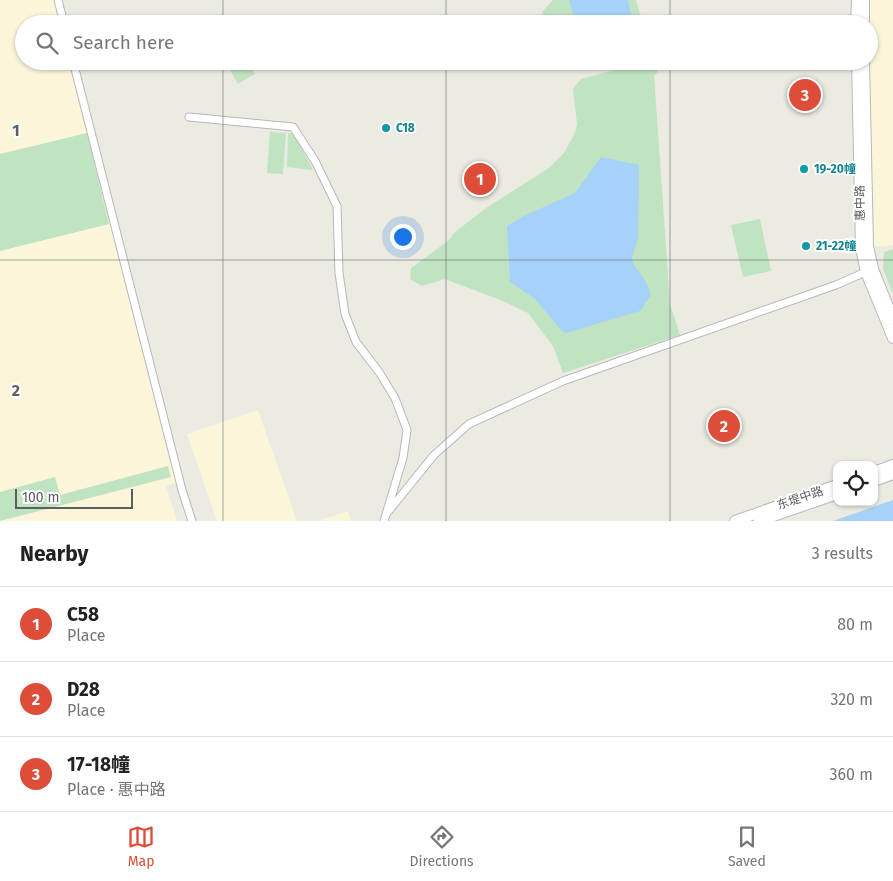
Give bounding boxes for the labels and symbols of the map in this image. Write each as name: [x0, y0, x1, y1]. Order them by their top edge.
pin: 3: [789, 76, 821, 114]
text: 1: [12, 121, 20, 140]
place label: C18: [396, 121, 415, 135]
marker: C18: [380, 122, 392, 134]
pin: 1: [464, 160, 496, 198]
place label: 19-20幢: [814, 162, 856, 176]
marker: 19-20幢: [798, 163, 810, 175]
street label: 惠中路: [853, 185, 867, 221]
your location: [390, 224, 416, 250]
place label: 21-22幢: [816, 239, 856, 253]
marker: 21-22幢: [800, 240, 812, 252]
text: 2: [12, 381, 20, 400]
pin: 2: [708, 407, 740, 445]
street label: 东堤中路: [775, 484, 825, 512]
scale bar: [15, 486, 132, 509]

